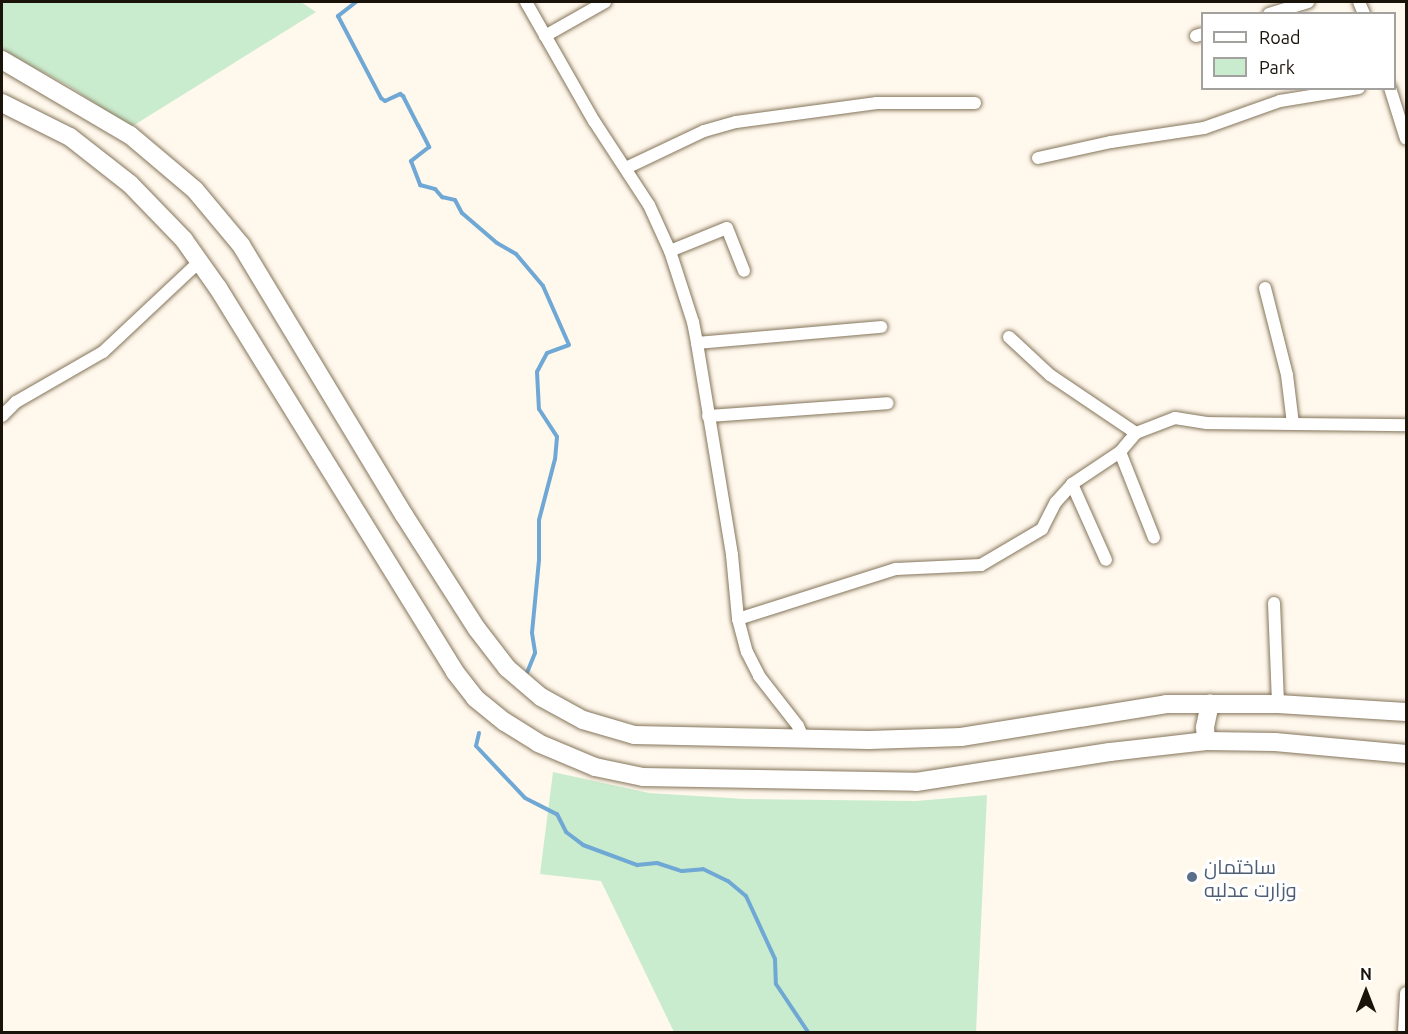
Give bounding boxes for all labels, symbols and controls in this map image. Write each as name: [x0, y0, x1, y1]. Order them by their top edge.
legend: [1201, 12, 1396, 90]
text: Road: [1259, 27, 1301, 47]
text: Park: [1259, 57, 1295, 77]
place label: ساختمان وزارت عدلیه: [1204, 854, 1297, 901]
marker: ساختمان وزارت عدلیه: [1185, 870, 1199, 884]
north arrow: [1336, 962, 1396, 1022]
text: N: [1360, 965, 1372, 983]

